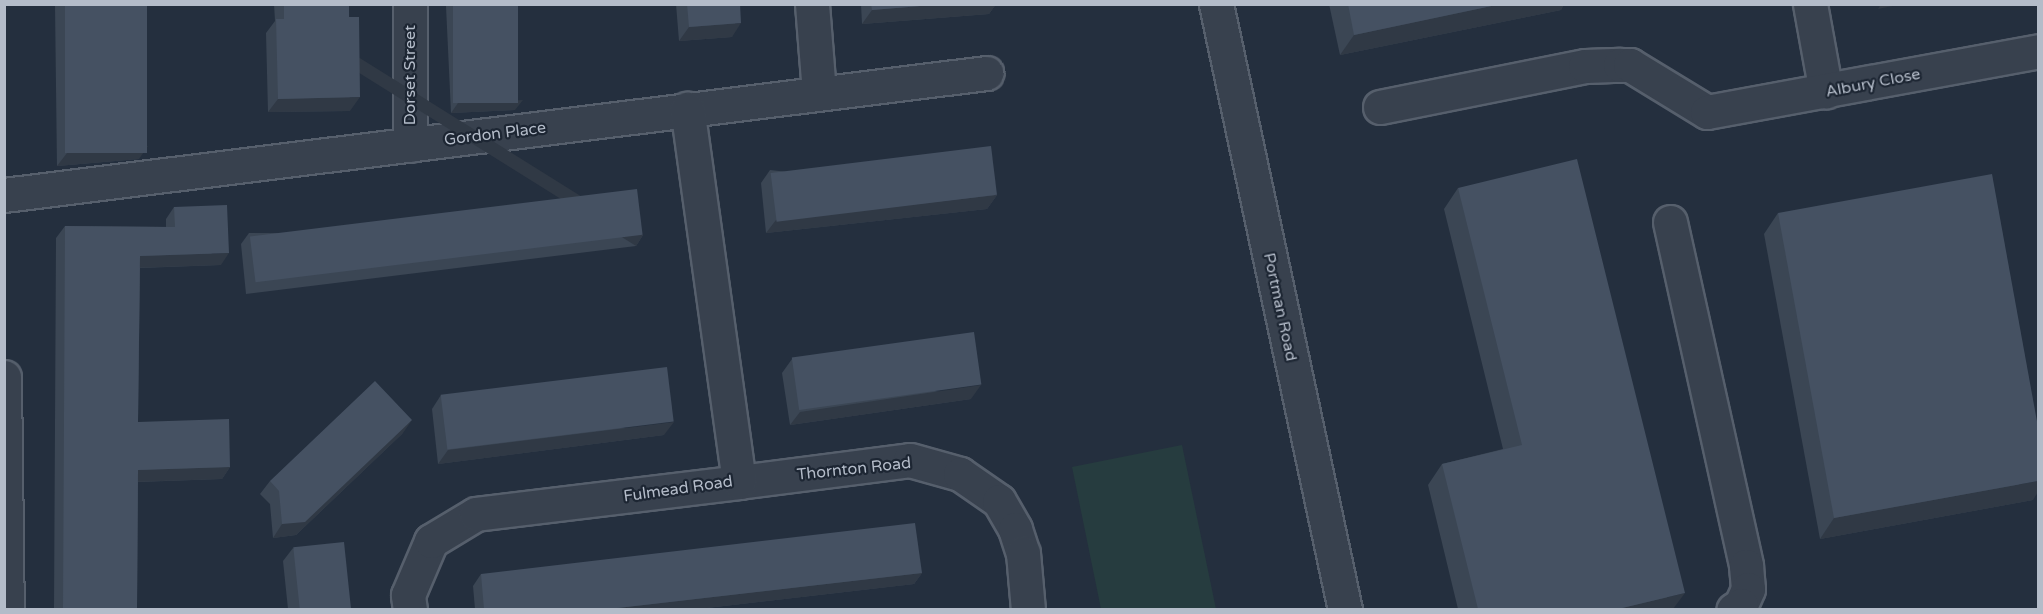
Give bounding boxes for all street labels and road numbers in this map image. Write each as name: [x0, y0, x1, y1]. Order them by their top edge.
street label: Dorset Street: [400, 25, 420, 125]
street label: Albury Close: [1824, 64, 1922, 102]
street label: Gordon Place: [443, 118, 547, 150]
street label: Portman Road: [1259, 251, 1301, 363]
street label: Thornton Road: [796, 453, 912, 485]
street label: Fulmead Road: [622, 472, 734, 506]

